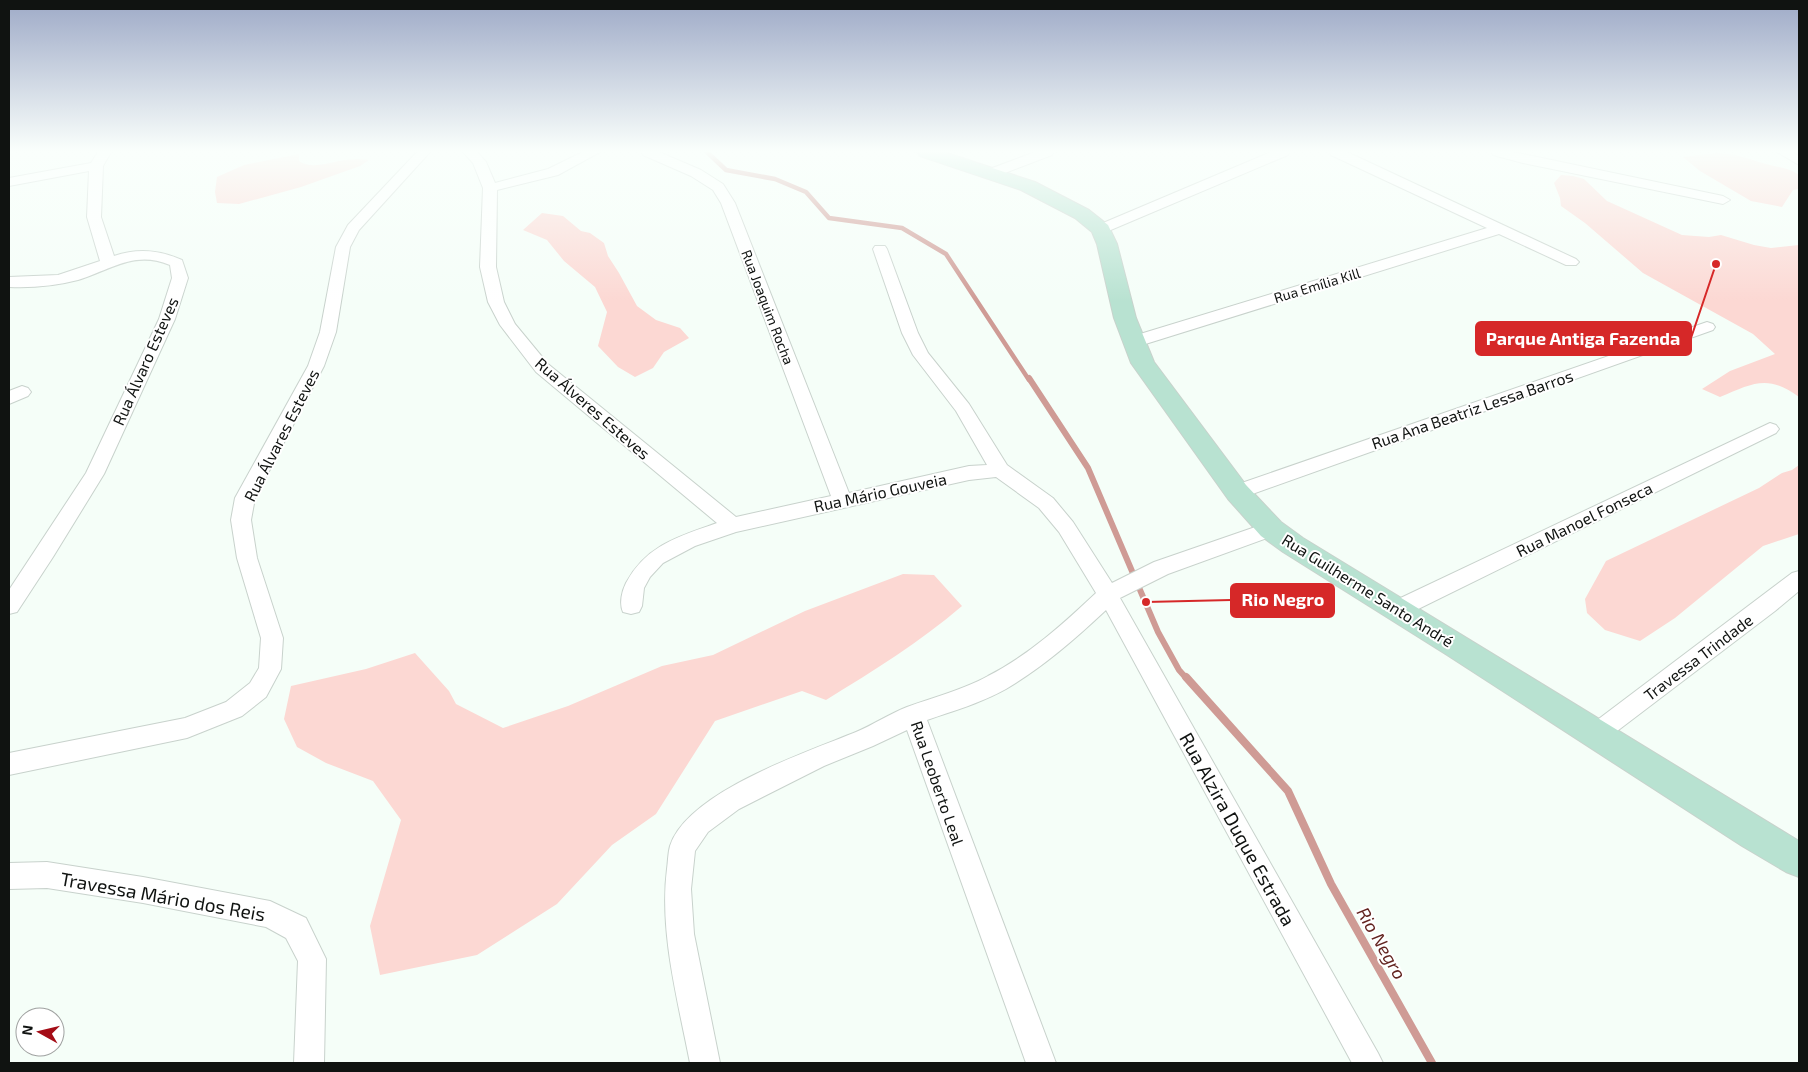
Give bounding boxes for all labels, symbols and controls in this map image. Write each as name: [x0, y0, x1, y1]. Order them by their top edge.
street label: Rua Joaquim Rocha: [738, 247, 798, 367]
street label: Rua Emília Kill: [1272, 264, 1363, 306]
street label: Rua Álvaro Esteves: [108, 294, 182, 428]
callout: Parque Antiga Fazenda: [1476, 322, 1691, 355]
text: Parque Antiga Fazenda: [1486, 327, 1680, 349]
street label: Rua Álveres Esteves: [532, 353, 654, 463]
street label: Rua Álvares Esteves: [239, 366, 323, 504]
street label: Rua Ana Beatriz Lessa Barros: [1369, 366, 1575, 452]
street label: Rua Mário Gouveia: [812, 469, 948, 515]
street label: Rua Manoel Fonseca: [1513, 478, 1655, 560]
street label: Rua Guilherme Santo André: [1279, 529, 1457, 651]
callout: Rio Negro: [1231, 584, 1334, 617]
text: Rio Negro: [1242, 588, 1324, 610]
street label: Travessa Trindade: [1640, 610, 1756, 704]
street label: Rua Leoberto Leal: [908, 718, 968, 848]
street label: Rua Alzira Duque Estrada: [1175, 728, 1301, 930]
street label: Travessa Mário dos Reis: [59, 867, 267, 925]
water label: Rio Negro: [1353, 903, 1411, 983]
north arrow: [15, 1007, 65, 1057]
text: N: [18, 1024, 36, 1036]

